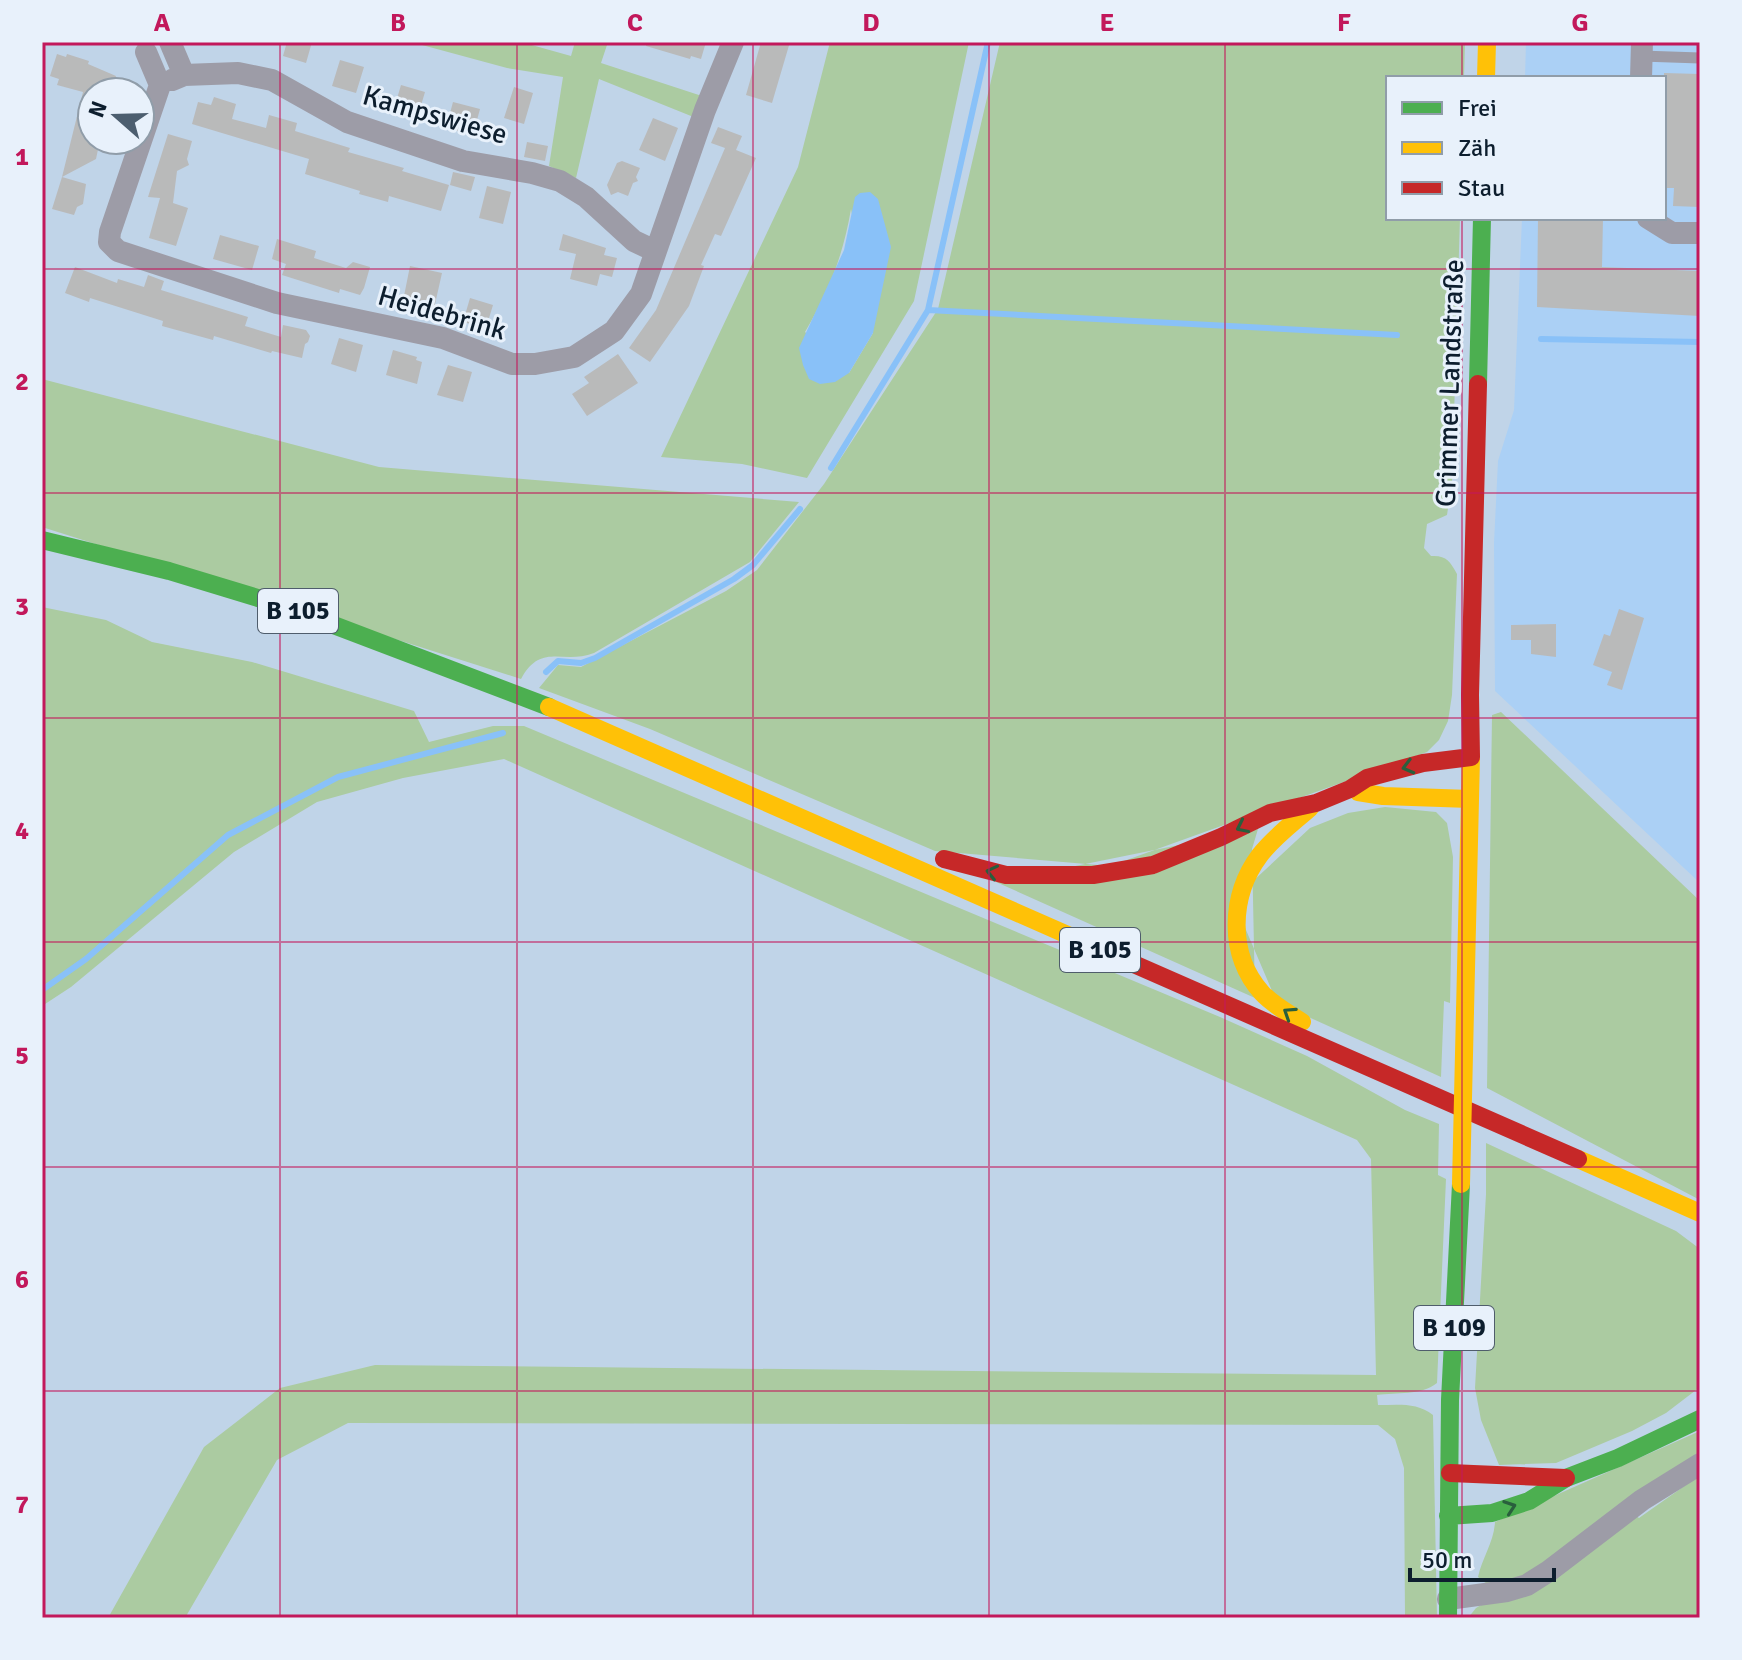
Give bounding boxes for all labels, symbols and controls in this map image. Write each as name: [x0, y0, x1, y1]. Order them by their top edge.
text: A: [154, 7, 171, 39]
text: B: [390, 7, 406, 39]
text: C: [627, 7, 643, 39]
text: D: [862, 7, 880, 39]
text: E: [1100, 7, 1114, 39]
text: F: [1337, 7, 1351, 39]
text: G: [1571, 7, 1589, 39]
north arrow: [76, 76, 156, 156]
legend: [1386, 76, 1666, 220]
street label: Kampswiese: [359, 78, 511, 152]
text: Frei: [1458, 93, 1497, 123]
text: N: [82, 98, 113, 121]
text: Zäh: [1458, 133, 1496, 163]
text: 1: [15, 141, 29, 173]
text: Stau: [1458, 173, 1505, 203]
street label: Grimmer Landstraße: [1429, 258, 1471, 508]
street label: Heidebrink: [374, 278, 510, 348]
text: 2: [15, 366, 29, 398]
road number: B 105: [258, 589, 338, 633]
text: 3: [15, 591, 29, 623]
one-way arrow: [1402, 758, 1416, 775]
text: 4: [15, 815, 29, 847]
one-way arrow: [1236, 817, 1251, 833]
one-way arrow: [985, 864, 999, 881]
road number: B 105: [1060, 928, 1140, 972]
one-way arrow: [1283, 1008, 1298, 1023]
text: 5: [15, 1040, 29, 1072]
text: 6: [15, 1264, 29, 1296]
road number: B 109: [1414, 1306, 1494, 1350]
text: 7: [15, 1489, 29, 1521]
one-way arrow: [1502, 1500, 1516, 1517]
scale bar: [1410, 1532, 1554, 1582]
text: 50 m: [1422, 1545, 1472, 1575]

